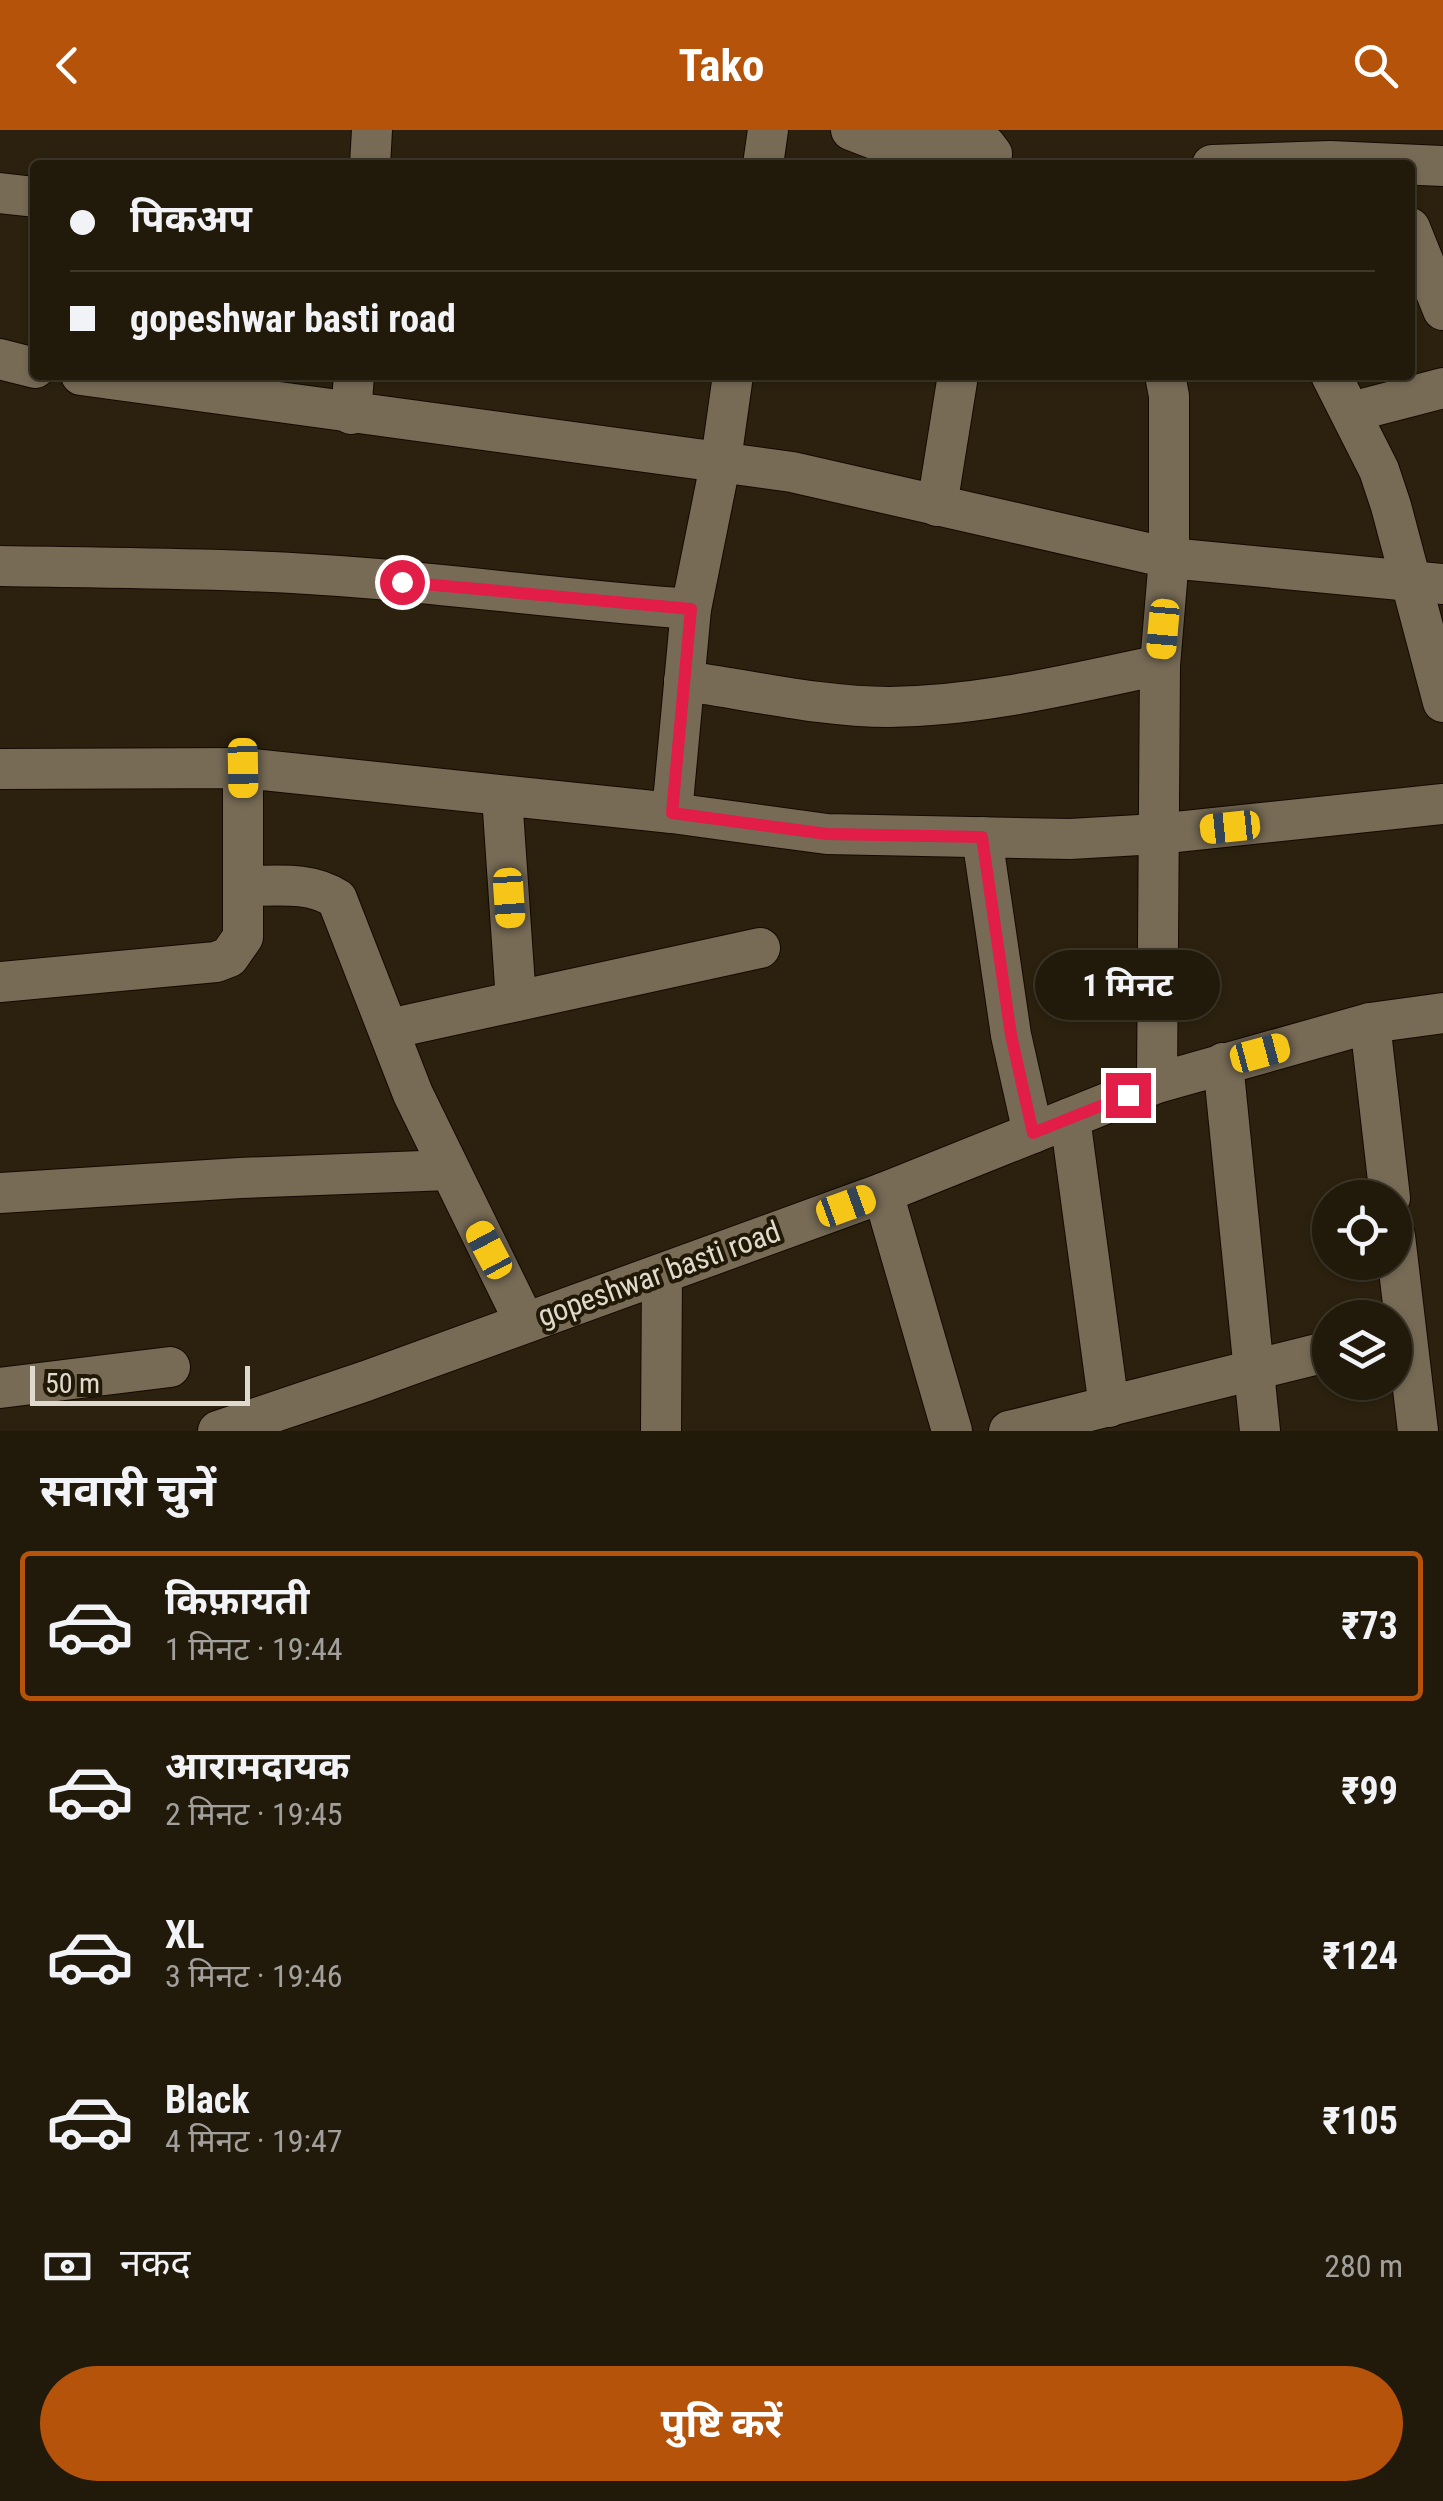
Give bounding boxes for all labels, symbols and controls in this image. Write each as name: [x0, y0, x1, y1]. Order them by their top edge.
icon: back: [40, 38, 95, 93]
icon: search: [1348, 38, 1403, 93]
text: Tako: [679, 39, 764, 92]
text: पिकअप: [130, 197, 252, 241]
text: gopeshwar basti road: [130, 297, 456, 341]
route start: [380, 560, 425, 605]
car: [1145, 598, 1181, 660]
car: [227, 738, 259, 798]
car: [1199, 809, 1261, 845]
car: [492, 867, 526, 929]
callout: 1 मिनट: [1036, 950, 1220, 1020]
text: 1 मिनट: [1082, 966, 1173, 1004]
car: [1227, 1031, 1293, 1075]
route end: [1106, 1073, 1151, 1118]
map controls: [1312, 1180, 1412, 1400]
button: locate: [1312, 1180, 1412, 1280]
car: [813, 1182, 879, 1230]
street label: gopeshwar basti road: [533, 1213, 785, 1334]
car: [462, 1216, 516, 1284]
button: layers: [1312, 1300, 1412, 1400]
scale bar: [30, 1361, 250, 1406]
text: 50 m: [45, 1367, 100, 1400]
text: सवारी चुनें: [40, 1464, 216, 1517]
text: किफ़ायती: [165, 1579, 309, 1623]
icon: car: [45, 1581, 135, 1671]
text: ₹73: [1342, 1604, 1398, 1648]
text: 1 मिनट · 19:44: [165, 1630, 343, 1668]
text: आरामदायक: [165, 1744, 349, 1788]
icon: car: [45, 1746, 135, 1836]
text: ₹99: [1342, 1769, 1398, 1813]
text: 2 मिनट · 19:45: [165, 1795, 343, 1833]
icon: car: [45, 1911, 135, 2001]
text: XL: [165, 1913, 204, 1957]
text: ₹124: [1322, 1934, 1398, 1978]
text: 3 मिनट · 19:46: [165, 1957, 343, 1995]
icon: car: [45, 2076, 135, 2166]
text: Black: [165, 2078, 249, 2122]
text: ₹105: [1322, 2099, 1398, 2143]
text: 4 मिनट · 19:47: [165, 2122, 343, 2160]
icon: cash: [40, 2239, 95, 2294]
text: नकद: [120, 2241, 190, 2285]
text: 280 m: [1324, 2247, 1403, 2285]
button: पुष्टि करें: [40, 2366, 1403, 2481]

